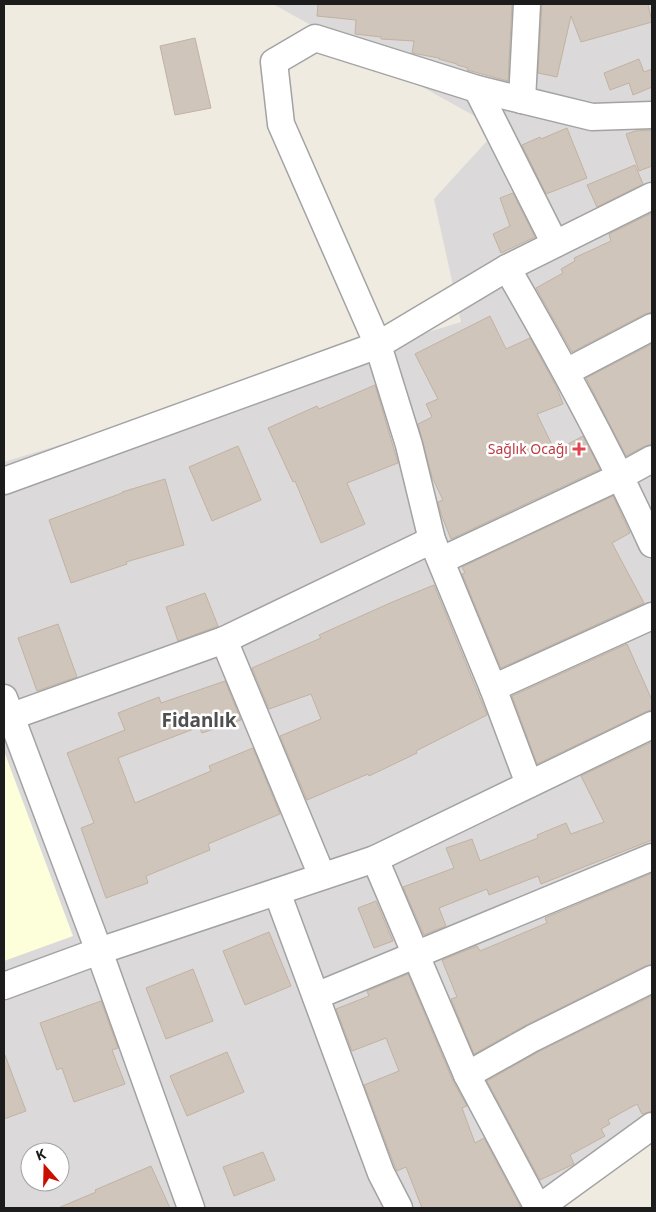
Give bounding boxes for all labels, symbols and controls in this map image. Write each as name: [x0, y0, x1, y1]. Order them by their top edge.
place label: Sağlık Ocağı: [488, 439, 568, 458]
marker: Sağlık Ocağı: [572, 442, 586, 456]
district label: Fidanlık: [162, 707, 237, 733]
north arrow: [20, 1142, 70, 1192]
text: K: [33, 1144, 49, 1165]

